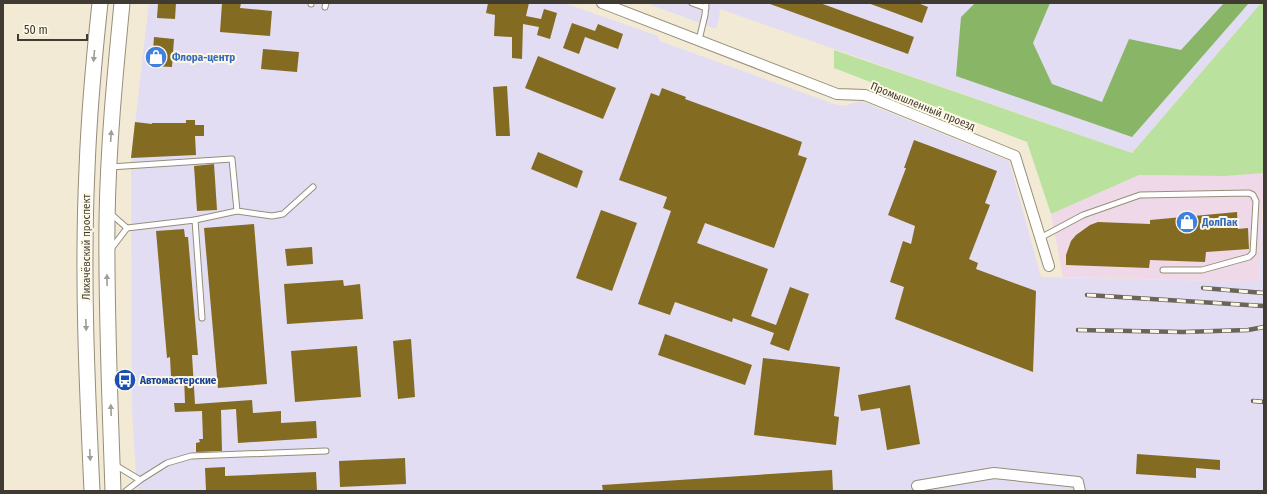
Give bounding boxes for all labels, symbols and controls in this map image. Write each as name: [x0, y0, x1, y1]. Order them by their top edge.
scale bar: [18, 16, 87, 42]
text: 50 m: [24, 23, 48, 37]
shop icon: Флора-центр: [143, 44, 169, 70]
one-way arrow: [91, 50, 98, 62]
place label: Флора-центр: [172, 51, 235, 64]
street label: Промышленный проезд: [869, 80, 977, 134]
one-way arrow: [107, 130, 114, 142]
street label: Лихачёвский проспект: [80, 193, 93, 300]
shop icon: ДолПак: [1174, 209, 1200, 235]
place label: ДолПак: [1201, 216, 1238, 229]
one-way arrow: [104, 273, 110, 286]
one-way arrow: [82, 319, 89, 331]
bus stop icon: Автомастерские: [112, 367, 138, 393]
place label: Автомастерские: [139, 374, 217, 387]
one-way arrow: [107, 404, 114, 416]
one-way arrow: [87, 449, 94, 461]

